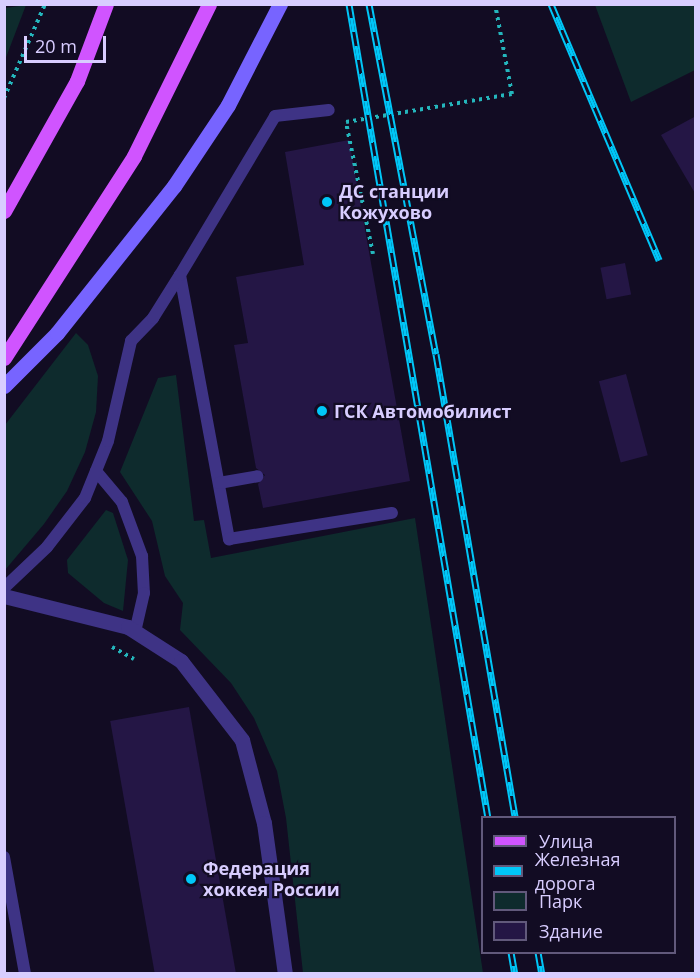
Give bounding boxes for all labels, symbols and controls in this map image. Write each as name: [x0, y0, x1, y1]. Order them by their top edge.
scale bar: [27, 24, 110, 62]
text: 20 m: [35, 34, 77, 58]
place label: ДС станции Кожухово: [339, 181, 449, 224]
marker: ДС станции Кожухово: [320, 195, 334, 209]
place label: ГСК Автомобилист: [334, 400, 511, 422]
marker: ГСК Автомобилист: [315, 404, 329, 418]
legend: [481, 816, 676, 954]
text: Улица: [539, 829, 593, 853]
text: Железная дорога: [535, 847, 620, 895]
place label: Федерация хоккея России: [203, 858, 340, 900]
marker: Федерация хоккея России: [184, 872, 198, 886]
text: Парк: [539, 889, 582, 913]
text: Здание: [539, 919, 603, 943]

